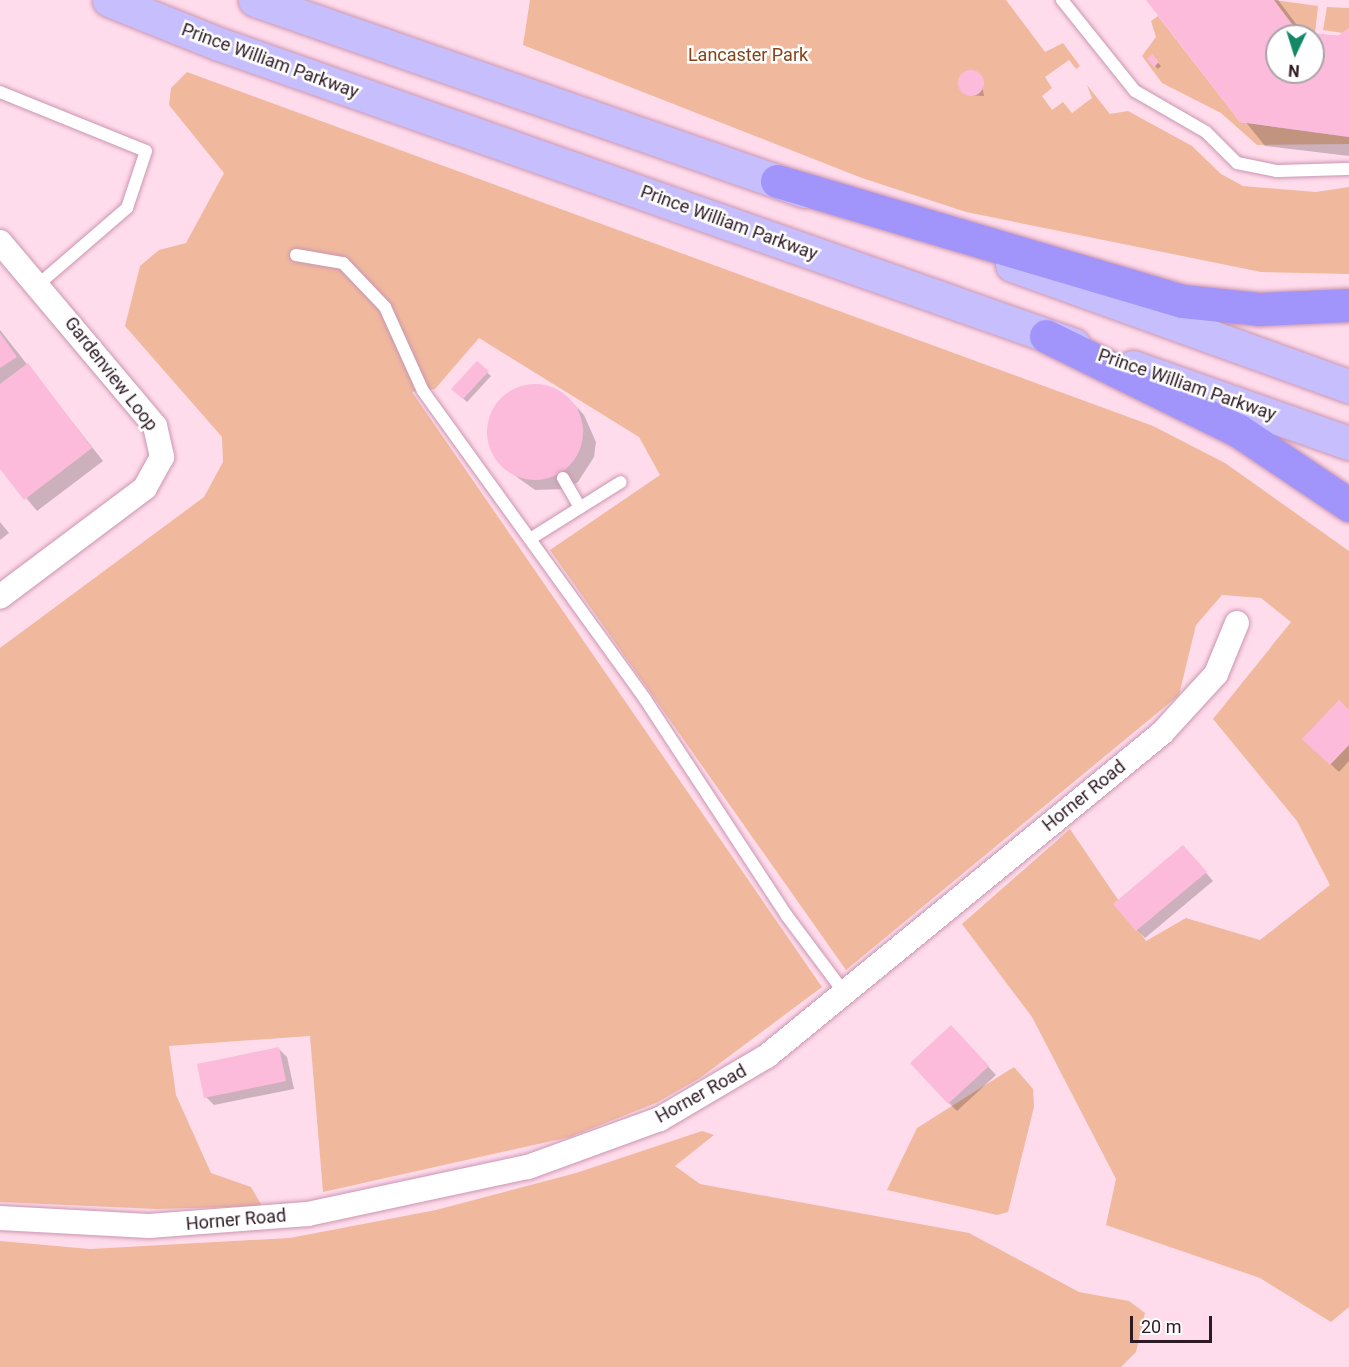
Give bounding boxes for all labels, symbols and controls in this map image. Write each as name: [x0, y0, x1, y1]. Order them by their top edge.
street label: Prince William Parkway: [179, 19, 361, 103]
north arrow: [1265, 24, 1325, 84]
park label: Lancaster Park: [688, 44, 808, 66]
text: N: [1288, 61, 1300, 80]
street label: Prince William Parkway: [638, 181, 820, 265]
street label: Gardenview Loop: [60, 313, 162, 435]
street label: Prince William Parkway: [1095, 344, 1279, 426]
street label: Horner Road: [1038, 756, 1130, 836]
street label: Horner Road: [652, 1060, 750, 1128]
street label: Horner Road: [185, 1205, 287, 1235]
scale bar: [1133, 1304, 1216, 1342]
text: 20 m: [1141, 1316, 1181, 1337]

